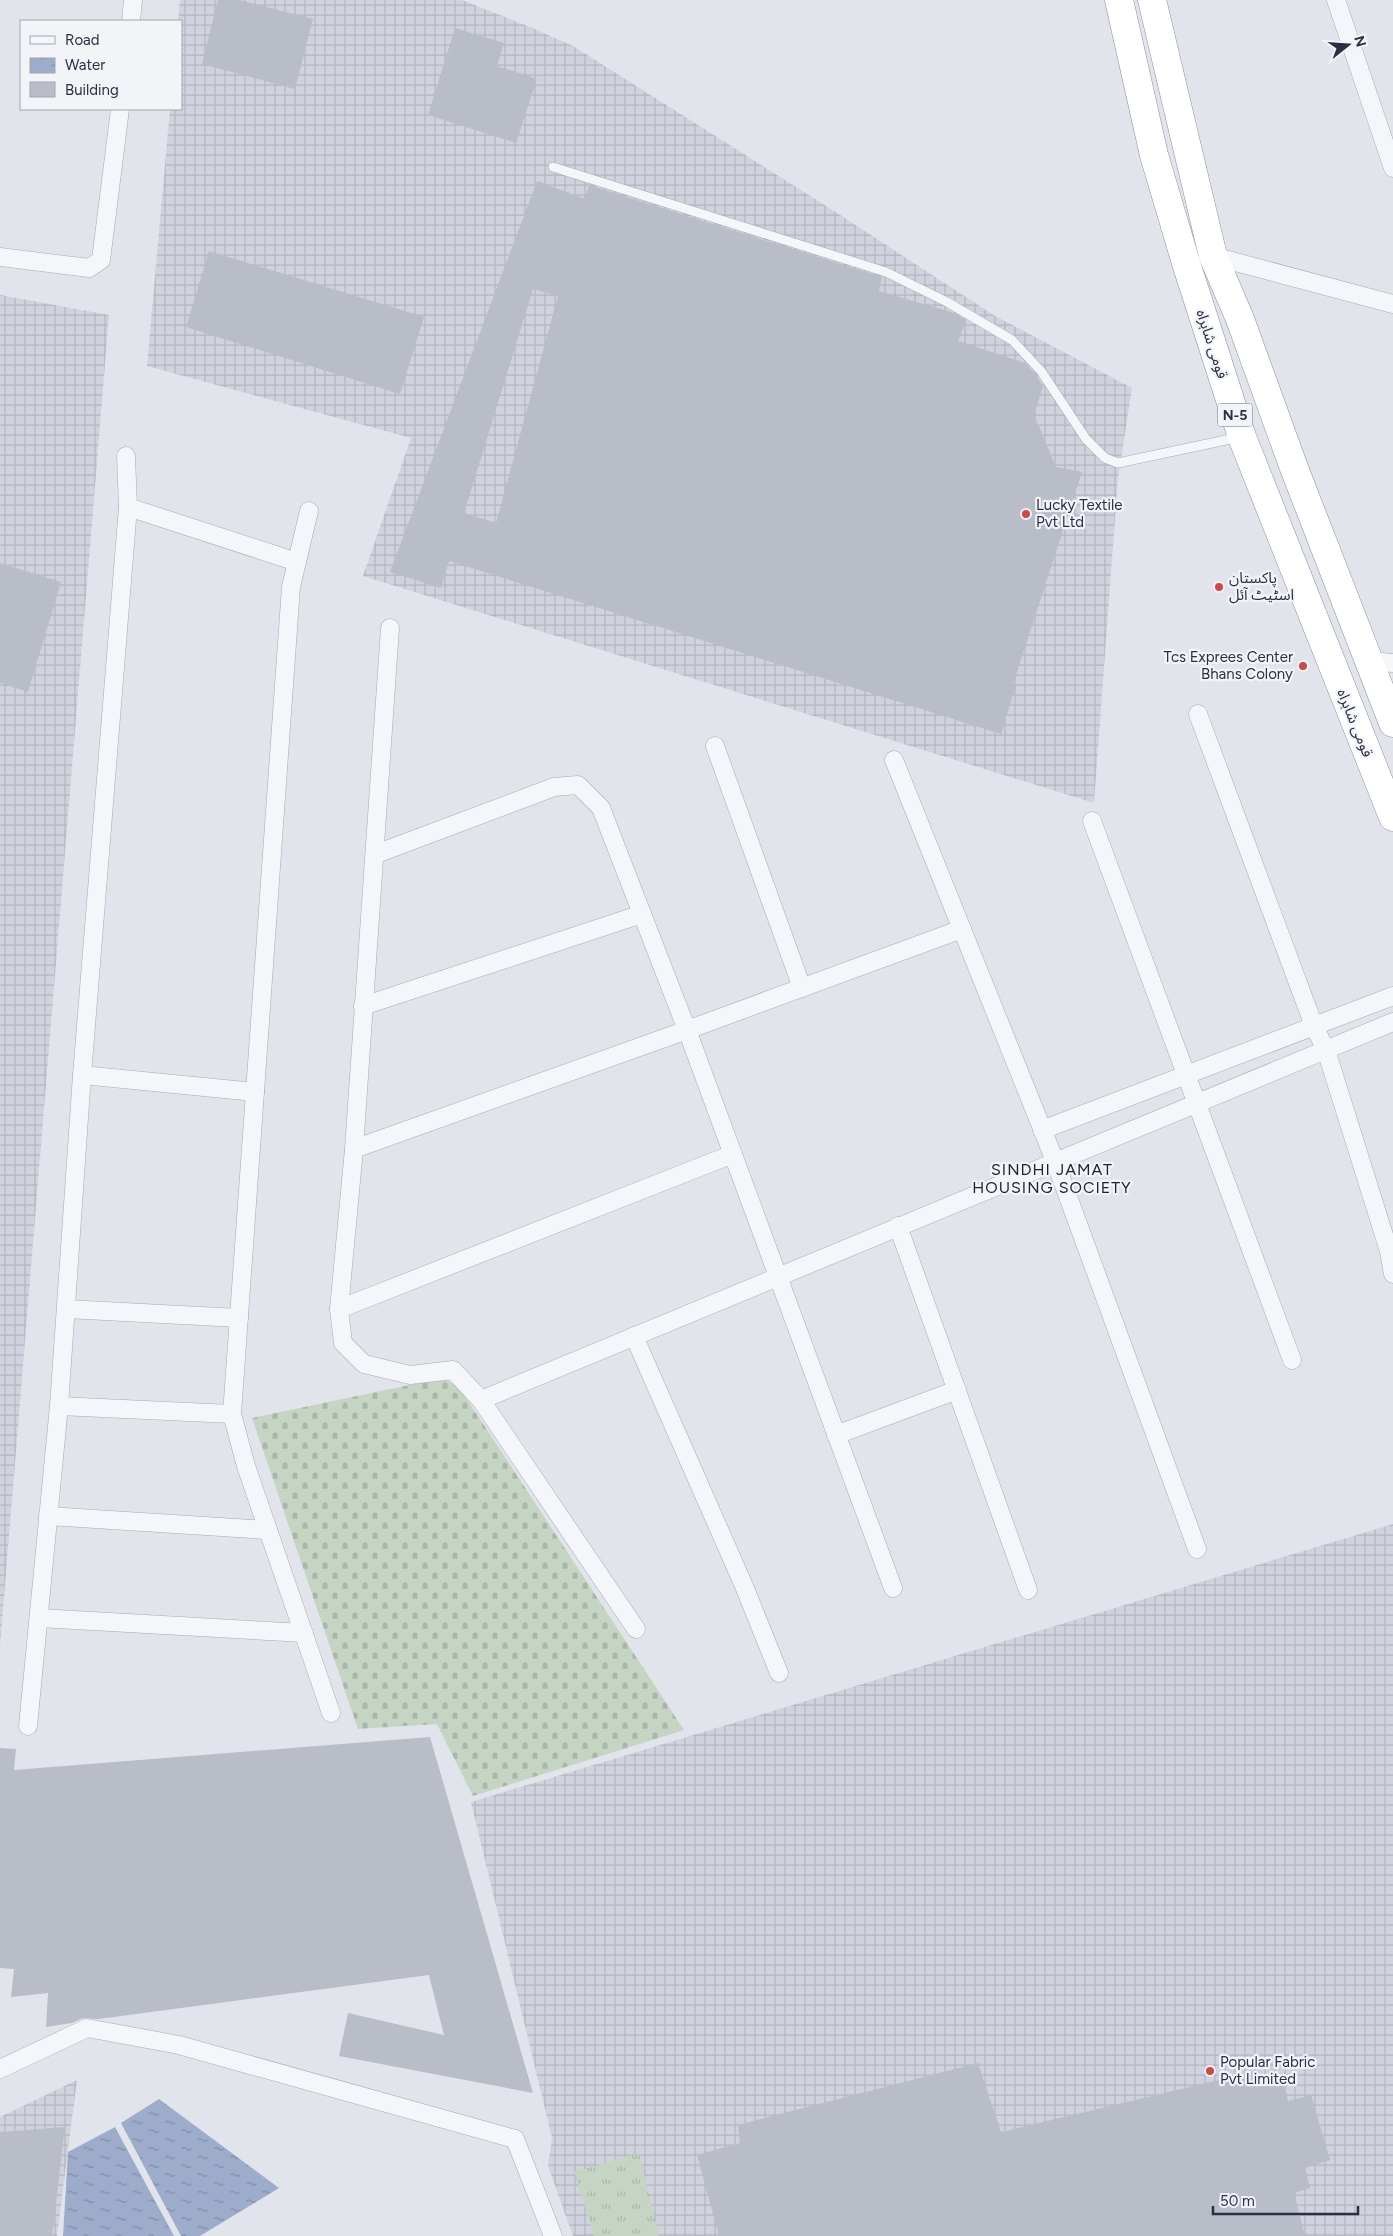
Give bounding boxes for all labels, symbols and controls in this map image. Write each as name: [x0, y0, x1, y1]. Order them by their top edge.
legend: [20, 20, 182, 110]
north arrow: [1323, 20, 1373, 70]
text: Road: [65, 31, 100, 49]
text: N: [1350, 34, 1370, 49]
text: Water: [65, 56, 105, 74]
text: Building: [65, 81, 119, 99]
street label: قومی شاہراہ: [1192, 307, 1232, 381]
road number: N-5: [1218, 404, 1252, 426]
place label: Lucky Textile Pvt Ltd: [1036, 496, 1122, 531]
marker: Lucky Textile Pvt Ltd: [1020, 508, 1032, 520]
place label: پاکستان اسٹیٹ آئل: [1229, 569, 1294, 604]
marker: پاکستان اسٹیٹ آئل: [1213, 581, 1225, 593]
place label: Tcs Exprees Center Bhans Colony: [1164, 648, 1293, 683]
marker: Tcs Exprees Center Bhans Colony: [1297, 660, 1309, 672]
street label: قومی شاہراہ: [1333, 686, 1377, 760]
district label: SINDHI JAMAT HOUSING SOCIETY: [972, 1160, 1132, 1197]
place label: Popular Fabric Pvt Limited: [1220, 2053, 1315, 2088]
marker: Popular Fabric Pvt Limited: [1204, 2065, 1216, 2077]
scale bar: [1213, 2184, 1358, 2216]
text: 50 m: [1220, 2192, 1255, 2210]

